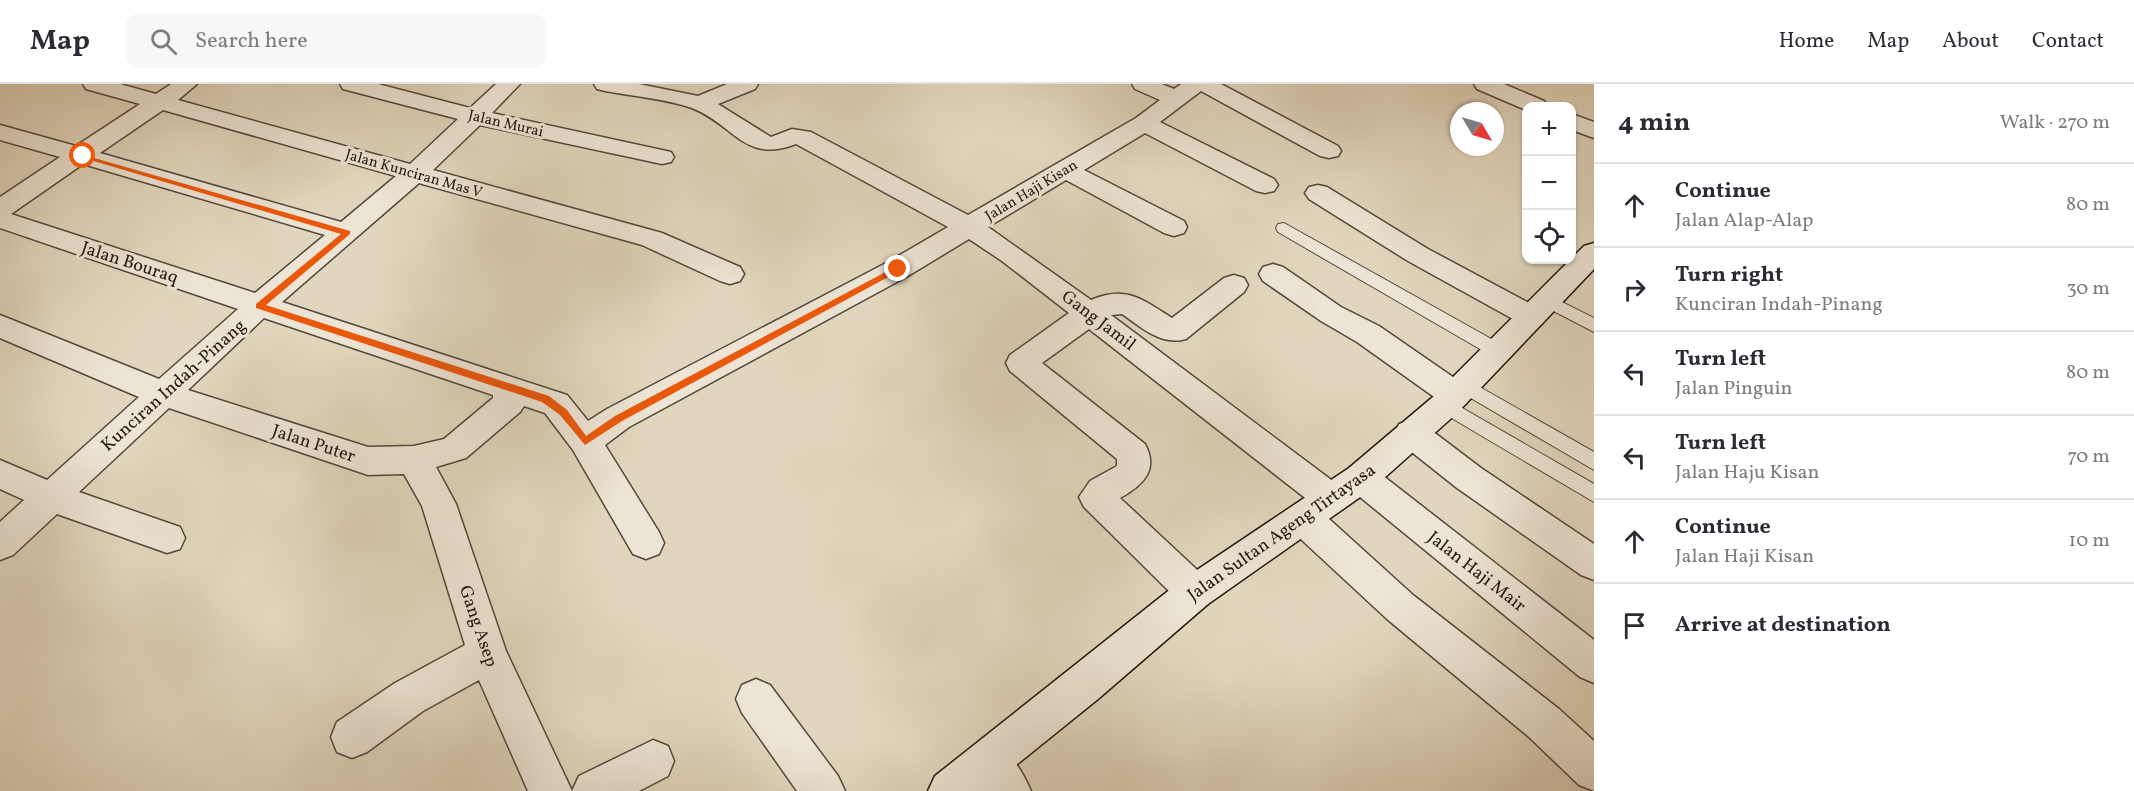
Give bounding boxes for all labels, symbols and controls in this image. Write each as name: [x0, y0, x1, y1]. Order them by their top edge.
search box: [126, 14, 546, 68]
text: Map: [30, 22, 90, 61]
icon: search: [147, 25, 180, 58]
text: Search here: [195, 26, 308, 57]
text: Home: [1779, 27, 1834, 56]
text: Map: [1867, 27, 1909, 56]
text: About: [1942, 27, 1999, 56]
text: Contact: [2032, 27, 2104, 56]
north arrow: [1450, 102, 1504, 156]
map controls: [1522, 102, 1576, 264]
button: +: [1522, 102, 1576, 156]
text: 4 min: [1618, 105, 1690, 141]
street label: Jalan Murai: [466, 106, 545, 143]
text: Walk · 270 m: [2000, 109, 2110, 137]
route start: [69, 142, 95, 168]
street label: Jalan Kunciran Mas V: [343, 145, 485, 204]
street label: Jalan Haji Kisan: [982, 155, 1082, 227]
button: −: [1522, 156, 1576, 210]
text: Continue: [1675, 176, 1771, 207]
icon: ahead: [1618, 189, 1651, 222]
text: 80 m: [2066, 191, 2110, 219]
text: Jalan Alap-Alap: [1675, 207, 1814, 235]
button: locate: [1522, 210, 1576, 264]
street label: Jalan Bouraq: [78, 236, 182, 291]
route end: [884, 255, 910, 281]
text: Turn right: [1675, 260, 1783, 291]
icon: right: [1618, 273, 1651, 306]
text: 30 m: [2066, 275, 2110, 303]
street label: Gang Jamil: [1056, 285, 1140, 357]
text: Kunciran Indah-Pinang: [1675, 291, 1883, 319]
street label: Kunciran Indah-Pinang: [96, 314, 252, 458]
text: Turn left: [1675, 344, 1766, 375]
icon: left: [1618, 357, 1651, 390]
text: 80 m: [2066, 359, 2110, 387]
text: Jalan Pinguin: [1675, 375, 1792, 403]
street label: Jalan Puter: [269, 419, 359, 470]
text: Turn left: [1675, 428, 1766, 459]
icon: left: [1618, 441, 1651, 474]
text: 70 m: [2067, 443, 2110, 471]
street label: Jalan Sultan Ageng Tirtayasa: [1183, 459, 1381, 608]
text: Jalan Haju Kisan: [1675, 459, 1819, 487]
text: Continue: [1675, 512, 1771, 543]
icon: ahead: [1618, 525, 1651, 558]
street label: Jalan Haji Mair: [1422, 526, 1531, 619]
text: 10 m: [2069, 527, 2110, 555]
text: Jalan Haji Kisan: [1675, 543, 1814, 571]
street label: Gang Asep: [452, 582, 503, 671]
icon: arrive: [1618, 609, 1651, 642]
text: Arrive at destination: [1675, 610, 1891, 641]

